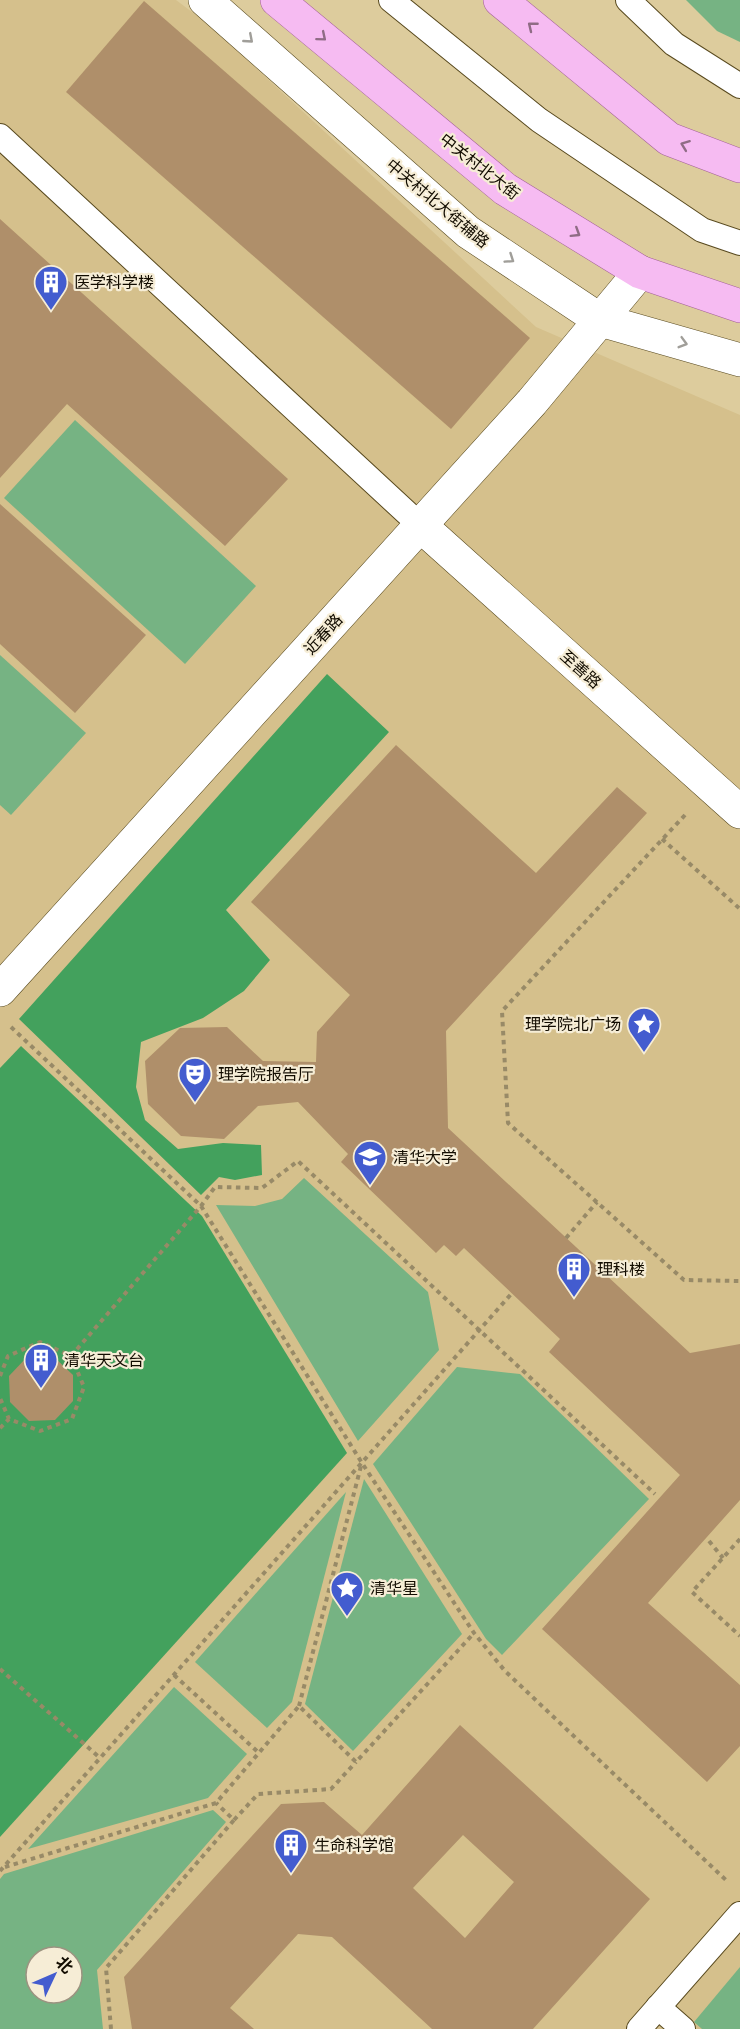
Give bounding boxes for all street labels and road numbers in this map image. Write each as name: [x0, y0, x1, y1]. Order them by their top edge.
street label: 中关村北大街: [435, 128, 525, 204]
street label: 中关村北大街辅路: [382, 153, 494, 253]
street label: 近春路: [299, 609, 347, 659]
street label: 至善路: [556, 645, 606, 693]

